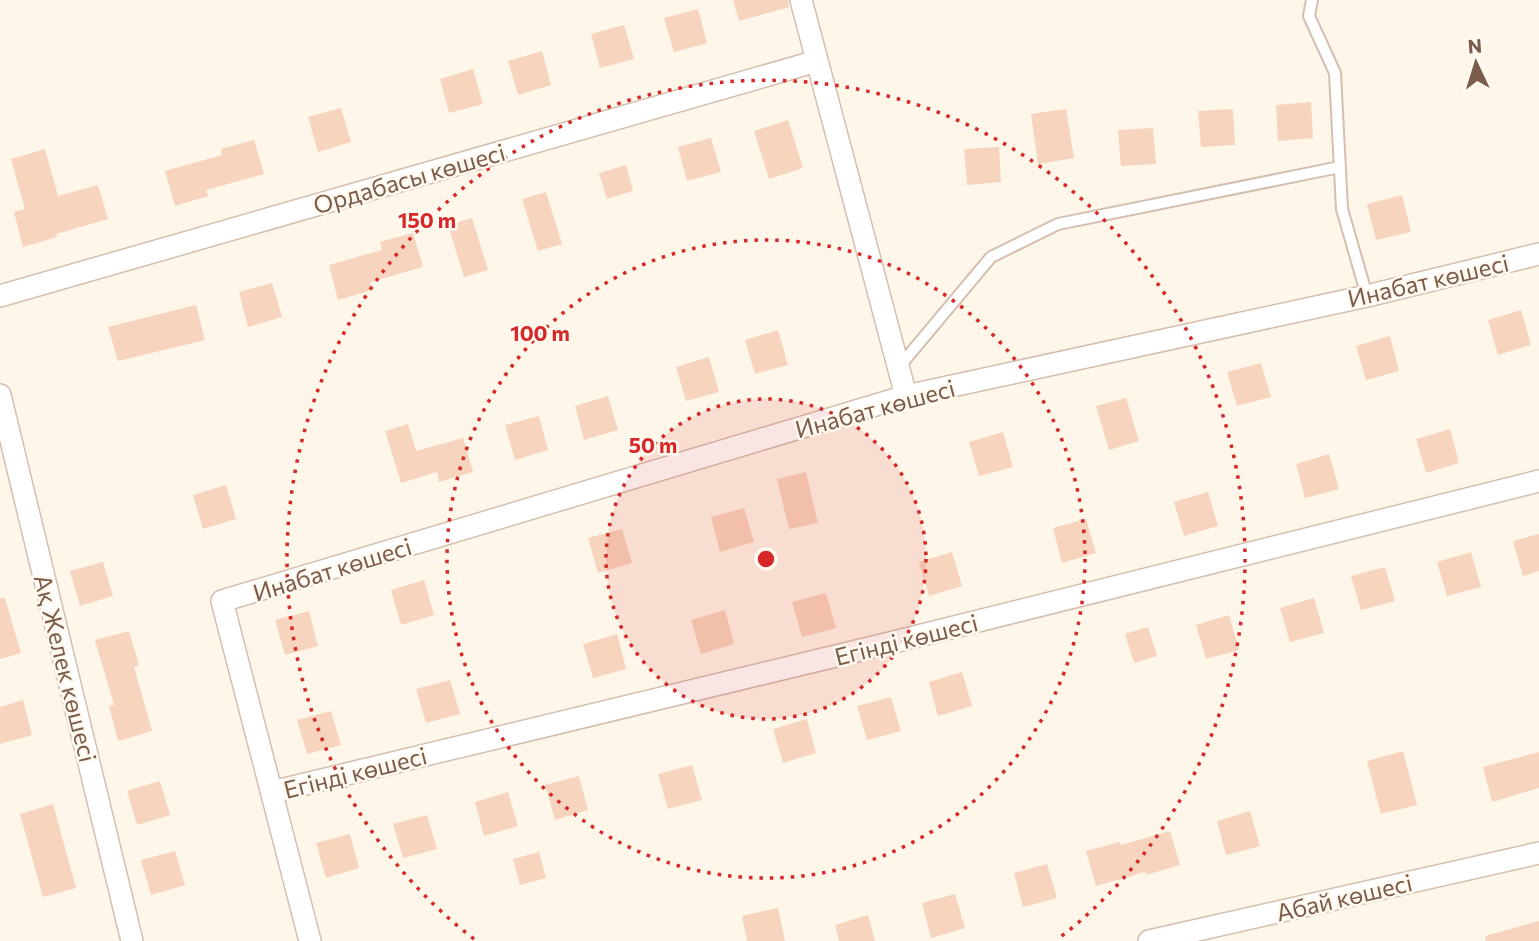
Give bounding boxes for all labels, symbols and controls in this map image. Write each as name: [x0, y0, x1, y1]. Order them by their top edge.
north arrow: [1441, 28, 1511, 98]
text: N: [1467, 34, 1483, 58]
street label: Ордабасы көшесі: [310, 137, 508, 219]
text: 150 m: [398, 207, 456, 232]
street label: Инабат көшесі: [1345, 247, 1511, 313]
text: 100 m: [510, 320, 570, 345]
street label: Инабат көшесі: [792, 373, 958, 443]
text: 50 m: [629, 432, 677, 457]
street label: Инабат көшесі: [249, 531, 415, 607]
centre of rings: [754, 547, 778, 571]
street label: Ақ Желек көшесі: [29, 571, 103, 765]
street label: Егінді көшесі: [831, 607, 981, 671]
street label: Егінді көшесі: [280, 740, 430, 804]
street label: Абай көшесі: [1273, 867, 1415, 927]

